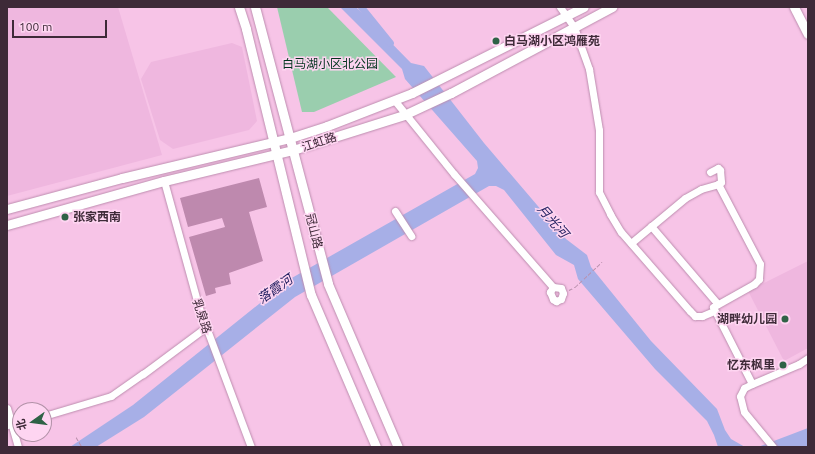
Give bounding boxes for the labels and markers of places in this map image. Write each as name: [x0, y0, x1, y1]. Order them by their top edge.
place label: 白马湖小区鸿雁苑: [504, 34, 600, 48]
marker: 白马湖小区鸿雁苑: [491, 36, 501, 46]
place label: 张家西南: [73, 210, 121, 224]
marker: 张家西南: [60, 212, 70, 222]
place label: 湖畔幼儿园: [717, 312, 777, 326]
marker: 湖畔幼儿园: [780, 314, 790, 324]
place label: 忆东枫里: [727, 358, 775, 372]
marker: 忆东枫里: [778, 360, 788, 370]

